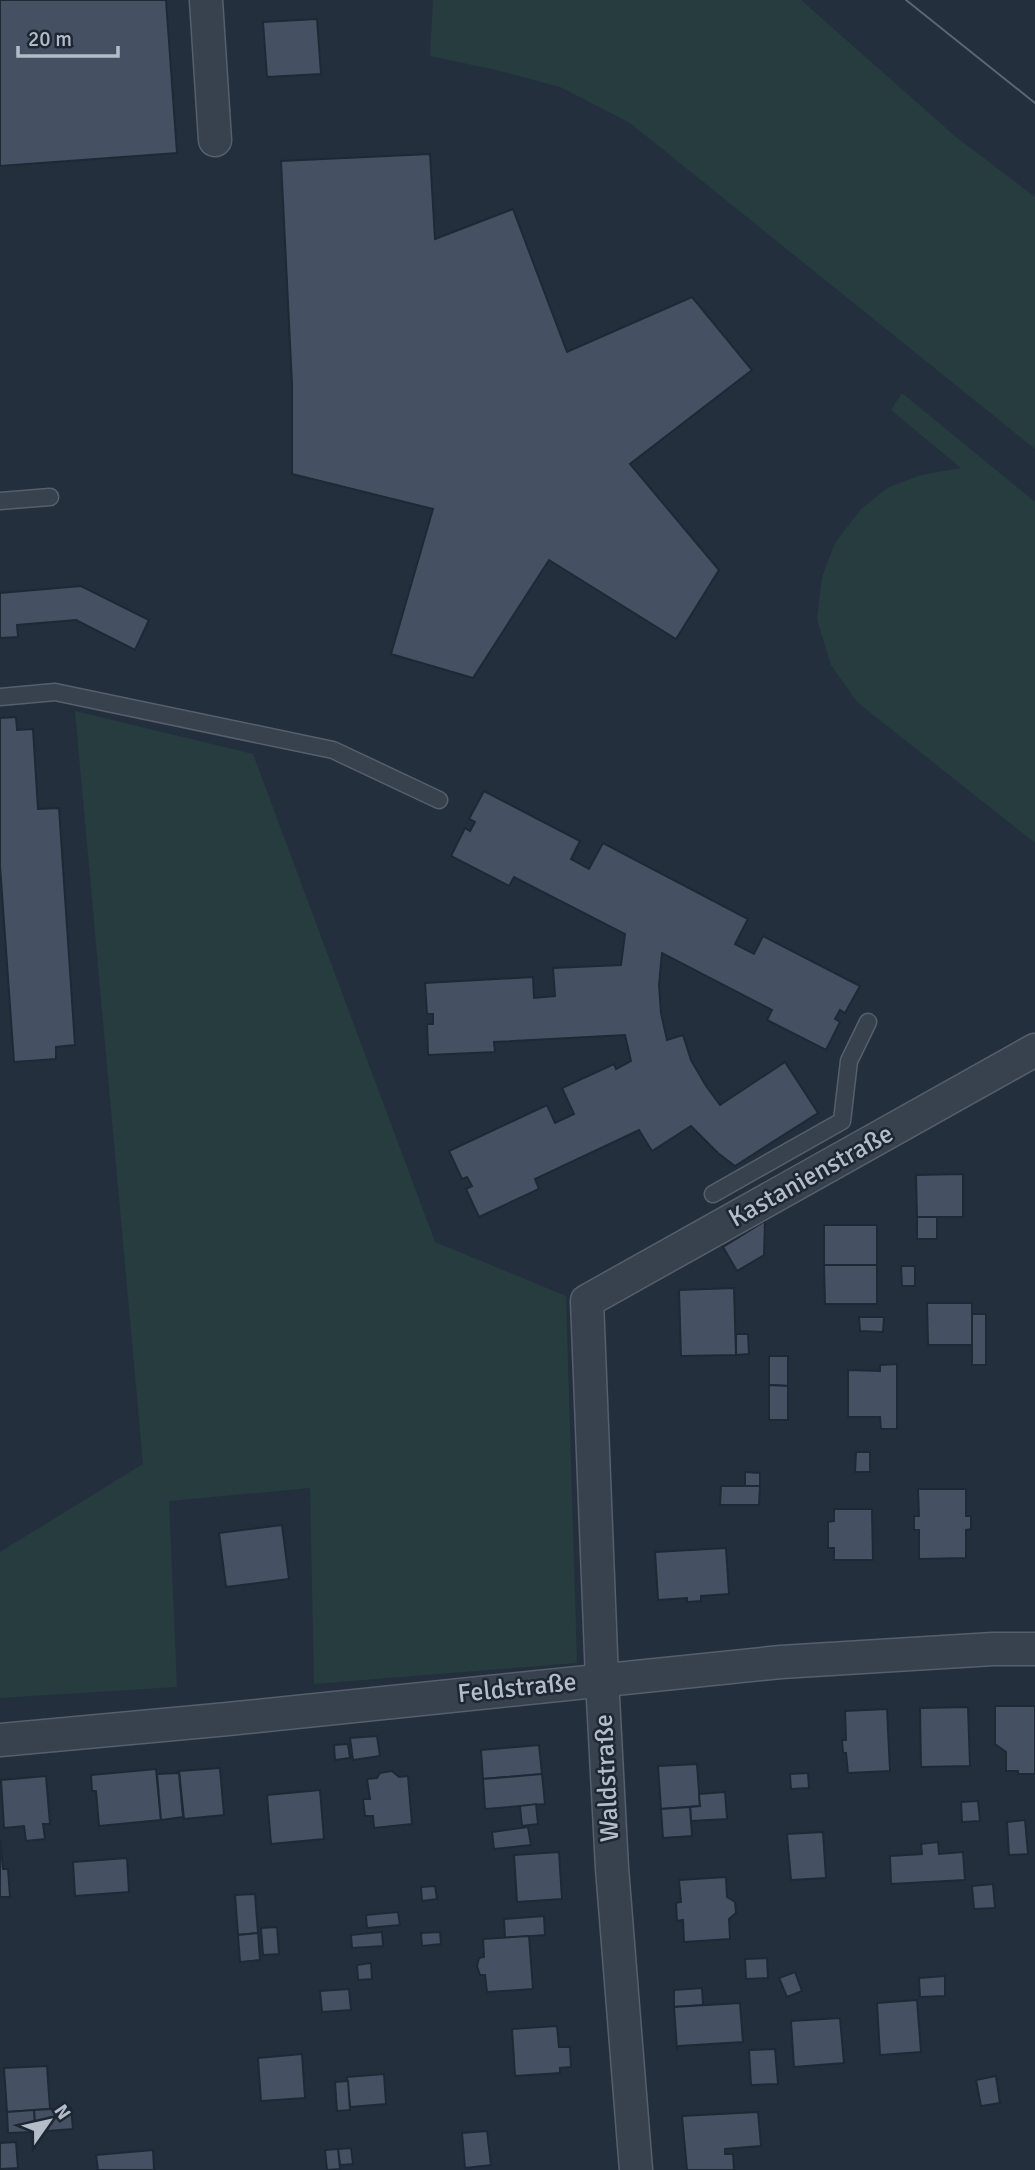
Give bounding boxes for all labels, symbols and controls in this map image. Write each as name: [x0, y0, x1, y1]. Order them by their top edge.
scale bar: [18, 14, 117, 58]
text: 20 m: [28, 26, 72, 52]
street label: Kastanienstraße: [723, 1118, 899, 1234]
street label: Feldstraße: [456, 1666, 578, 1710]
street label: Waldstraße: [588, 1713, 626, 1843]
north arrow: [14, 2086, 84, 2156]
text: N: [49, 2100, 76, 2124]

